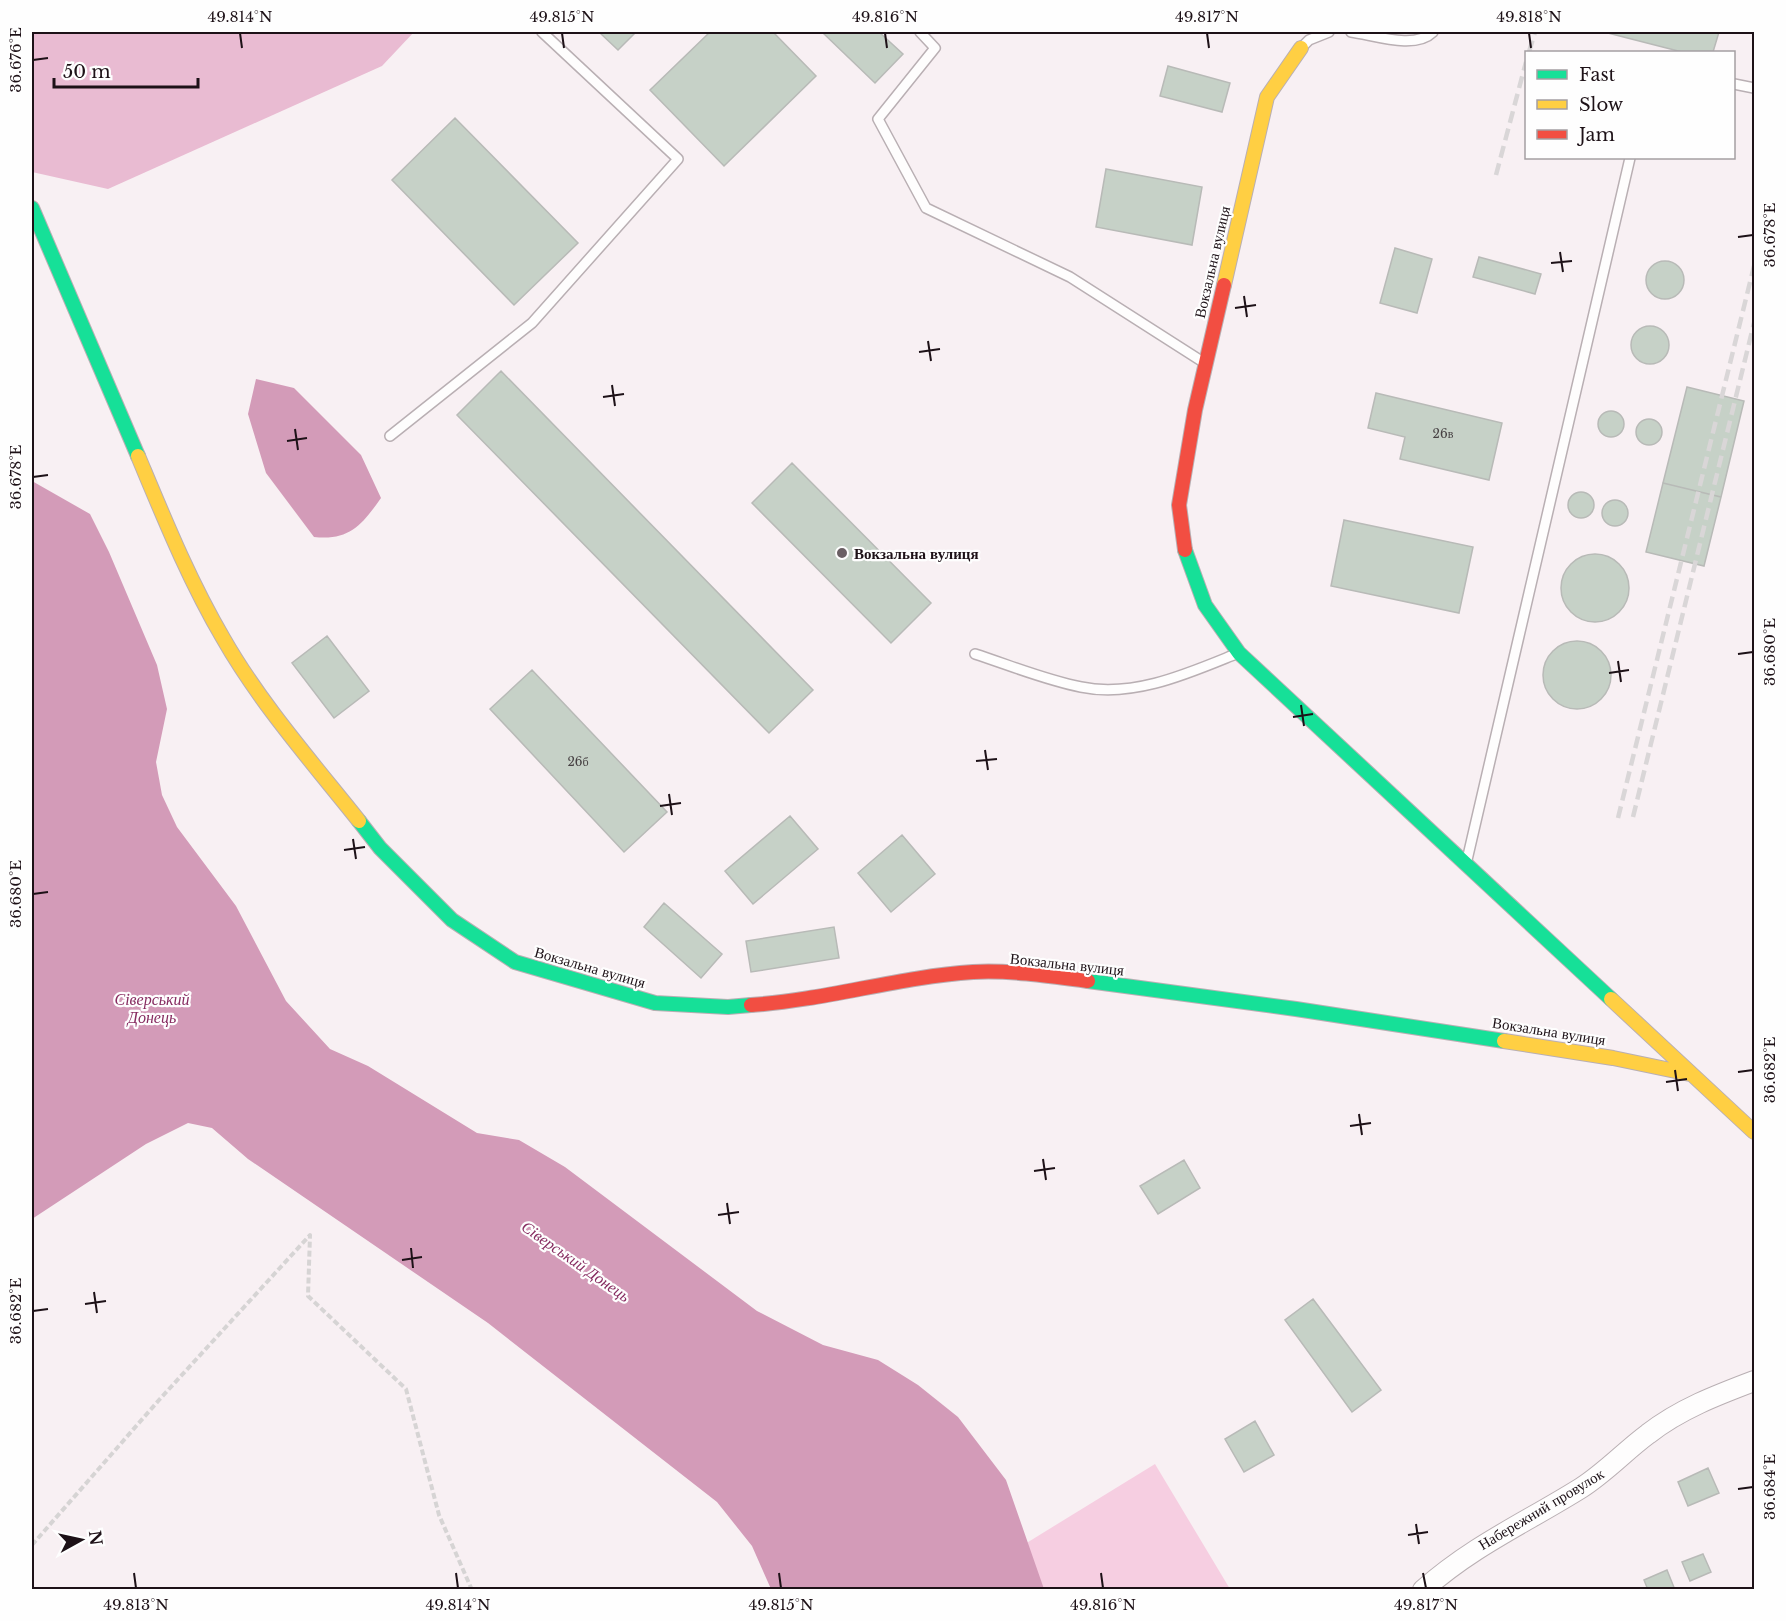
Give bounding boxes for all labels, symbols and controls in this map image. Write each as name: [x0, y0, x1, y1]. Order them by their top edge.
text: 49.814°N: [207, 7, 273, 26]
text: 49.815°N: [529, 7, 595, 26]
text: 49.816°N: [852, 7, 918, 26]
text: 49.817°N: [1175, 7, 1239, 26]
text: 49.818°N: [1496, 7, 1562, 26]
text: 36.676°E: [6, 27, 25, 93]
scale bar: [54, 51, 198, 89]
legend: [1525, 51, 1735, 159]
text: 50 m: [63, 61, 111, 83]
text: Fast: [1579, 64, 1616, 86]
text: Slow: [1579, 94, 1624, 116]
text: Jam: [1577, 124, 1615, 146]
text: 36.678°E: [1760, 202, 1779, 268]
street label: Вокзальна вулиця: [1190, 204, 1234, 320]
house number: 26в: [1433, 426, 1454, 441]
text: 36.678°E: [6, 444, 25, 510]
place label: Вокзальна вулиця: [854, 544, 979, 563]
marker: Вокзальна вулиця: [835, 546, 849, 560]
text: 36.680°E: [1760, 618, 1779, 686]
house number: 26б: [567, 754, 589, 769]
text: 36.680°E: [6, 860, 25, 928]
street label: Вокзальна вулиця: [532, 942, 648, 992]
street label: Вокзальна вулиця: [1009, 949, 1125, 979]
water label: Сіверський Донець: [114, 989, 190, 1027]
street label: Вокзальна вулиця: [1491, 1013, 1607, 1049]
text: 36.682°E: [1760, 1037, 1779, 1103]
water label: Сіверський Донець: [518, 1216, 634, 1306]
text: 36.682°E: [6, 1278, 25, 1344]
text: 36.684°E: [1760, 1454, 1779, 1520]
street label: Набережний провулок: [1475, 1464, 1608, 1554]
north arrow: [51, 1510, 111, 1570]
text: N: [85, 1529, 107, 1547]
text: 49.813°N: [103, 1595, 169, 1614]
text: 49.814°N: [425, 1595, 491, 1614]
text: 49.815°N: [748, 1595, 814, 1614]
text: 49.816°N: [1070, 1595, 1136, 1614]
text: 49.817°N: [1394, 1595, 1458, 1614]

